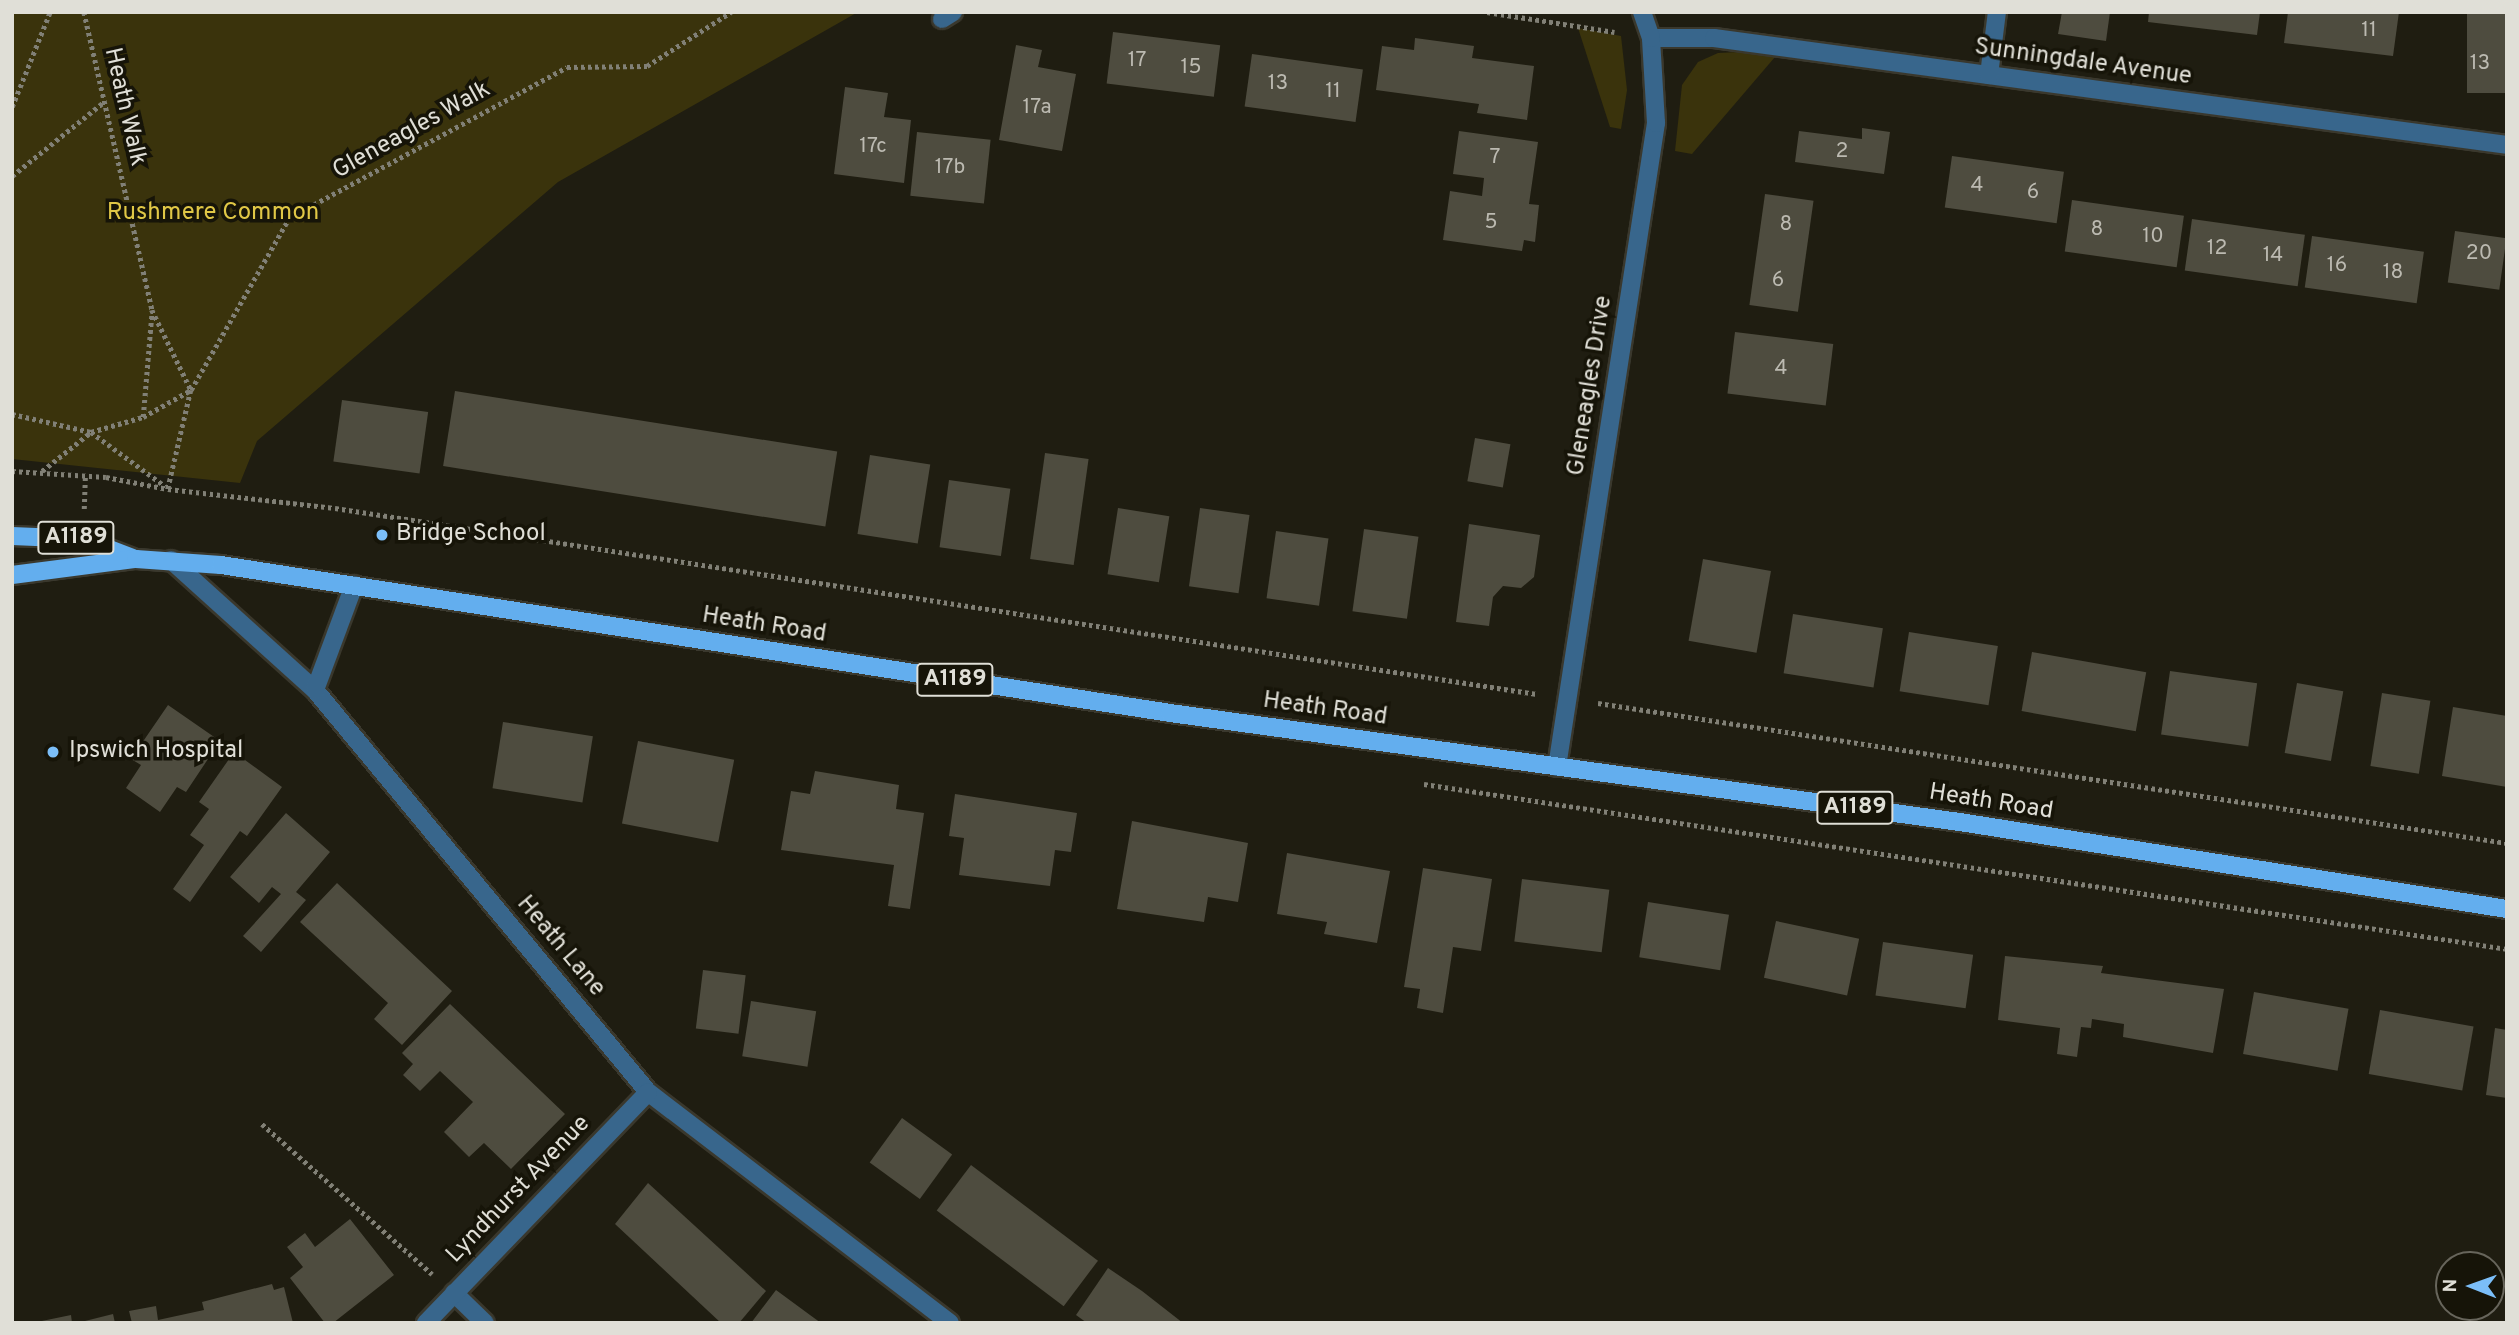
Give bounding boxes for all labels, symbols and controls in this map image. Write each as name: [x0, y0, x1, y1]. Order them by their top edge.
house number: 11: [2361, 18, 2377, 44]
street label: Sunningdale Avenue: [1972, 33, 2194, 93]
street label: Heath Walk: [96, 45, 152, 169]
house number: 17: [1128, 48, 1146, 74]
house number: 13: [2470, 51, 2490, 77]
house number: 15: [1181, 55, 1201, 81]
house number: 13: [1268, 71, 1288, 97]
street label: Gleneagles Walk: [328, 76, 496, 186]
house number: 11: [1325, 79, 1341, 105]
house number: 17a: [1022, 95, 1052, 121]
house number: 17c: [859, 134, 887, 160]
house number: 2: [1836, 139, 1848, 165]
house number: 7: [1490, 145, 1500, 171]
house number: 17b: [935, 155, 965, 181]
house number: 4: [1970, 173, 1984, 199]
house number: 6: [2027, 180, 2039, 206]
park label: Rushmere Common: [107, 200, 319, 228]
house number: 5: [1484, 210, 1498, 236]
house number: 8: [1780, 212, 1792, 238]
house number: 8: [2091, 217, 2103, 243]
house number: 10: [2142, 224, 2164, 250]
house number: 12: [2207, 236, 2227, 262]
house number: 20: [2466, 241, 2492, 267]
house number: 14: [2263, 243, 2283, 269]
house number: 16: [2327, 253, 2347, 279]
house number: 18: [2383, 260, 2403, 286]
house number: 6: [1772, 268, 1784, 294]
street label: Gleneagles Drive: [1563, 294, 1619, 478]
house number: 4: [1774, 356, 1788, 382]
road number: A1189: [36, 518, 116, 558]
place label: Bridge School: [396, 521, 546, 549]
marker: Bridge School: [374, 527, 390, 543]
street label: Heath Road: [700, 602, 828, 650]
road number: A1189: [915, 660, 995, 700]
street label: Heath Road: [1261, 687, 1389, 733]
place label: Ipswich Hospital: [69, 738, 243, 766]
marker: Ipswich Hospital: [43, 742, 63, 762]
street label: Heath Road: [1927, 779, 2055, 827]
road number: A1189: [1815, 788, 1895, 828]
street label: Heath Lane: [510, 891, 610, 1003]
street label: Lyndhurst Avenue: [441, 1110, 597, 1270]
north arrow: [2435, 1251, 2505, 1321]
text: N: [2439, 1279, 2463, 1293]

